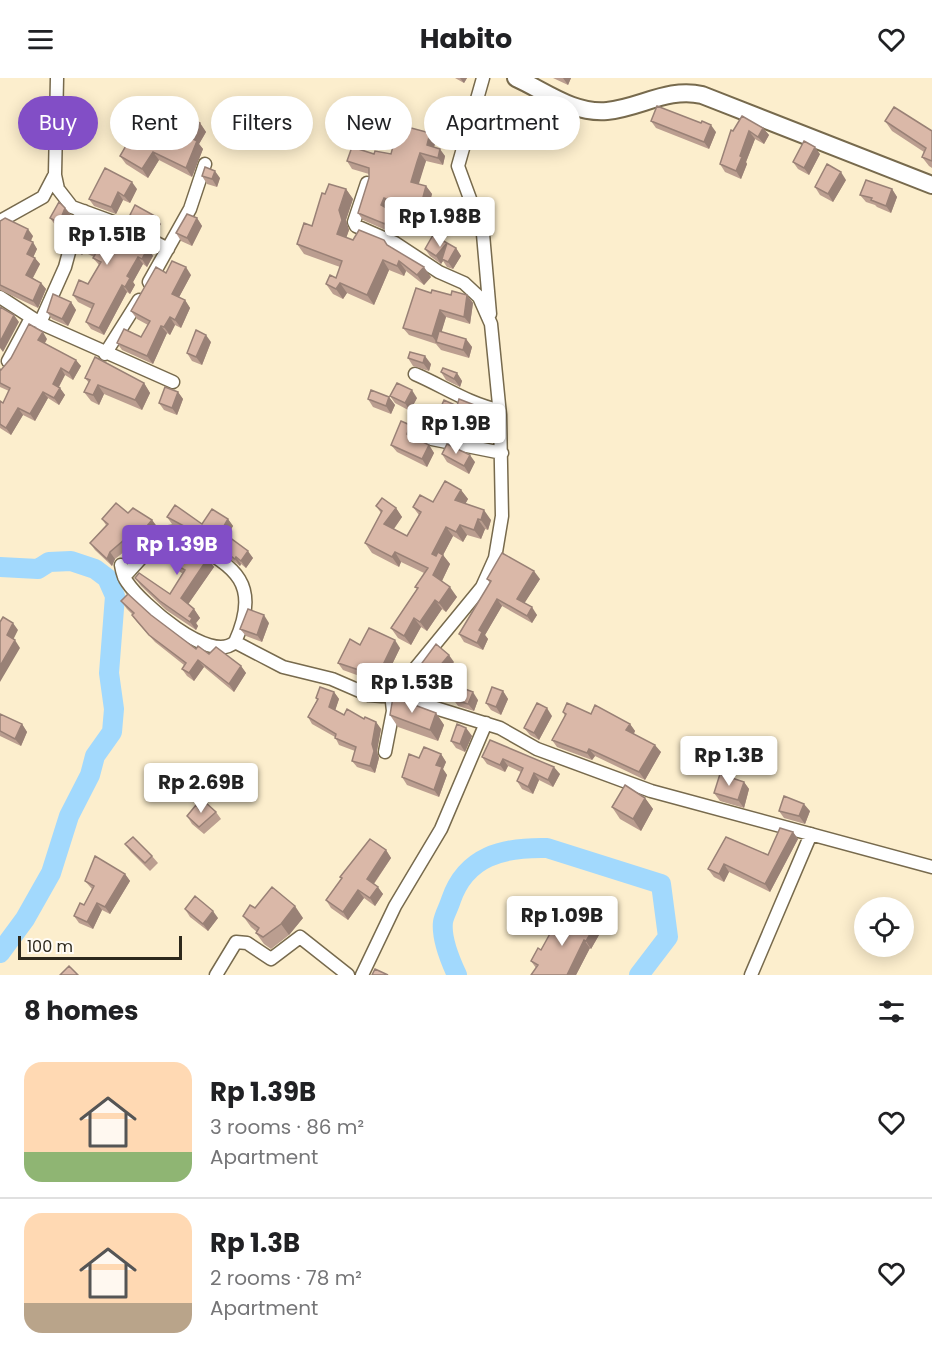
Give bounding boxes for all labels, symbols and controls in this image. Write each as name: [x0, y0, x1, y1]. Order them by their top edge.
text: Habito: [420, 20, 512, 57]
icon: menu: [24, 23, 57, 56]
icon: heart: [875, 23, 908, 56]
chip: Buy: [18, 96, 98, 150]
chip: Rent: [110, 96, 199, 150]
chip: Filters: [211, 96, 313, 150]
chip: New: [325, 96, 412, 150]
chip: Apartment: [424, 96, 580, 150]
pin: Rp 1.98B: [378, 197, 502, 248]
text: Rp 1.98B: [399, 202, 481, 230]
pin: Rp 1.51B: [45, 215, 169, 266]
text: Rp 1.51B: [68, 220, 146, 248]
pin: Rp 1.9B: [401, 404, 511, 455]
text: Rp 1.9B: [421, 409, 491, 437]
pin: Rp 1.39B: [115, 525, 239, 576]
text: Rp 1.39B: [136, 530, 218, 558]
pin: Rp 1.53B: [350, 663, 474, 714]
text: Rp 1.53B: [371, 668, 453, 696]
pin: Rp 1.3B: [674, 736, 784, 787]
text: Rp 1.3B: [694, 741, 764, 769]
pin: Rp 2.69B: [139, 763, 263, 814]
text: Rp 2.69B: [158, 768, 244, 796]
pin: Rp 1.09B: [500, 896, 624, 947]
map controls: [854, 897, 914, 957]
button: locate: [854, 897, 914, 957]
text: Rp 1.09B: [521, 901, 603, 929]
scale bar: [18, 933, 182, 960]
text: 100 m: [27, 935, 73, 958]
text: 8 homes: [24, 993, 139, 1029]
icon: filters: [875, 995, 908, 1028]
text: Rp 1.39B: [210, 1074, 316, 1110]
icon: home: [72, 1086, 144, 1158]
icon: heart: [875, 1106, 908, 1139]
text: 3 rooms · 86 m²: [210, 1113, 364, 1141]
text: Apartment: [210, 1143, 318, 1171]
text: Rp 1.3B: [210, 1225, 300, 1261]
icon: home: [72, 1237, 144, 1309]
icon: heart: [875, 1257, 908, 1290]
text: 2 rooms · 78 m²: [210, 1264, 362, 1292]
text: Apartment: [210, 1294, 318, 1322]

